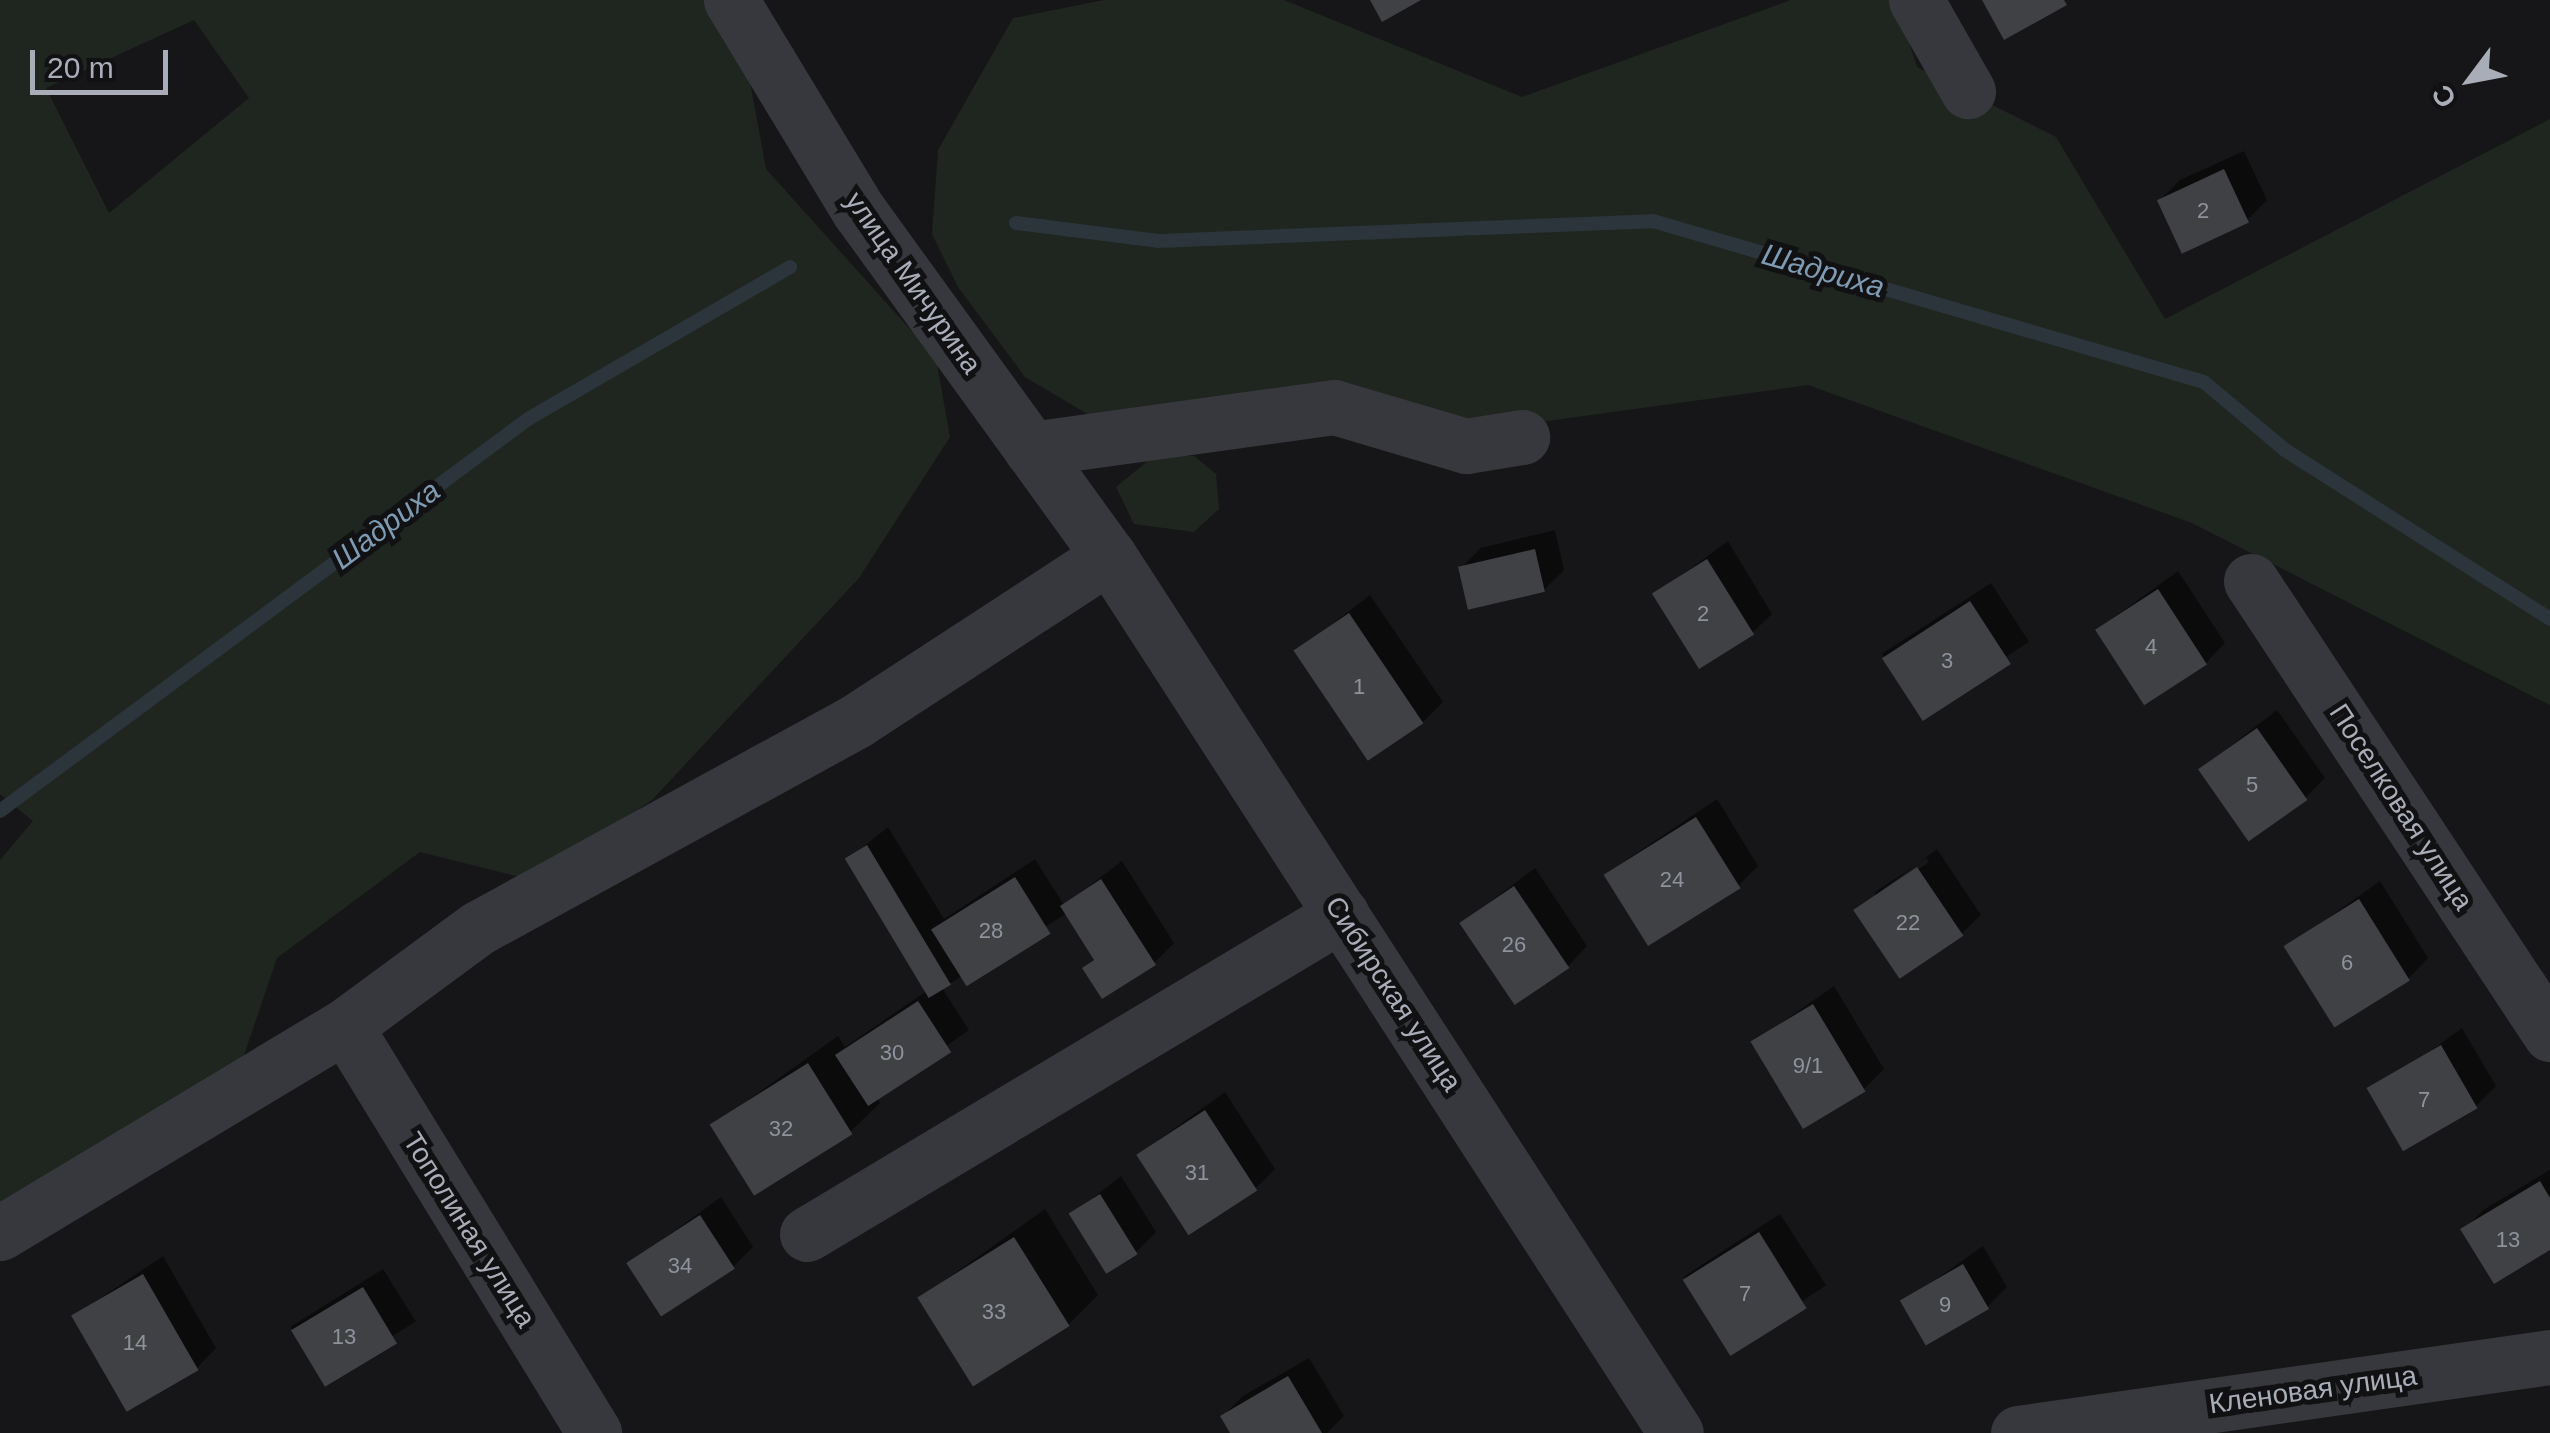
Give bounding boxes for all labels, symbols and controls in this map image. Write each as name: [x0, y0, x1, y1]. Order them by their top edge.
scale bar: [35, 30, 172, 92]
north arrow: [2420, 30, 2520, 130]
text: 20 m: [47, 51, 114, 84]
text: С: [2426, 79, 2463, 113]
street label: улица Мичурина: [838, 186, 988, 380]
house number: 2: [2197, 198, 2209, 224]
water label: Шадриха: [1758, 236, 1888, 306]
water label: Шадриха: [325, 473, 447, 577]
house number: 2: [1697, 601, 1709, 627]
house number: 4: [2145, 634, 2157, 660]
house number: 3: [1941, 648, 1953, 674]
house number: 1: [1353, 674, 1365, 700]
street label: Поселковая улица: [2322, 698, 2480, 916]
house number: 5: [2246, 772, 2258, 798]
house number: 24: [1660, 867, 1684, 893]
street label: Сибирская улица: [1318, 890, 1468, 1098]
house number: 22: [1896, 910, 1920, 936]
house number: 28: [979, 918, 1003, 944]
house number: 26: [1502, 932, 1526, 958]
house number: 6: [2341, 950, 2353, 976]
house number: 30: [880, 1040, 904, 1066]
house number: 9/1: [1793, 1053, 1823, 1079]
house number: 7: [2418, 1087, 2430, 1113]
house number: 32: [769, 1116, 793, 1142]
street label: Тополиная улица: [396, 1126, 542, 1334]
house number: 31: [1185, 1160, 1209, 1186]
house number: 13: [2496, 1227, 2520, 1253]
house number: 34: [668, 1253, 692, 1279]
house number: 7: [1739, 1281, 1751, 1307]
house number: 9: [1939, 1292, 1951, 1318]
house number: 33: [982, 1299, 1006, 1325]
house number: 13: [332, 1324, 356, 1350]
house number: 14: [123, 1330, 147, 1356]
street label: Кленовая улица: [2207, 1359, 2419, 1421]

